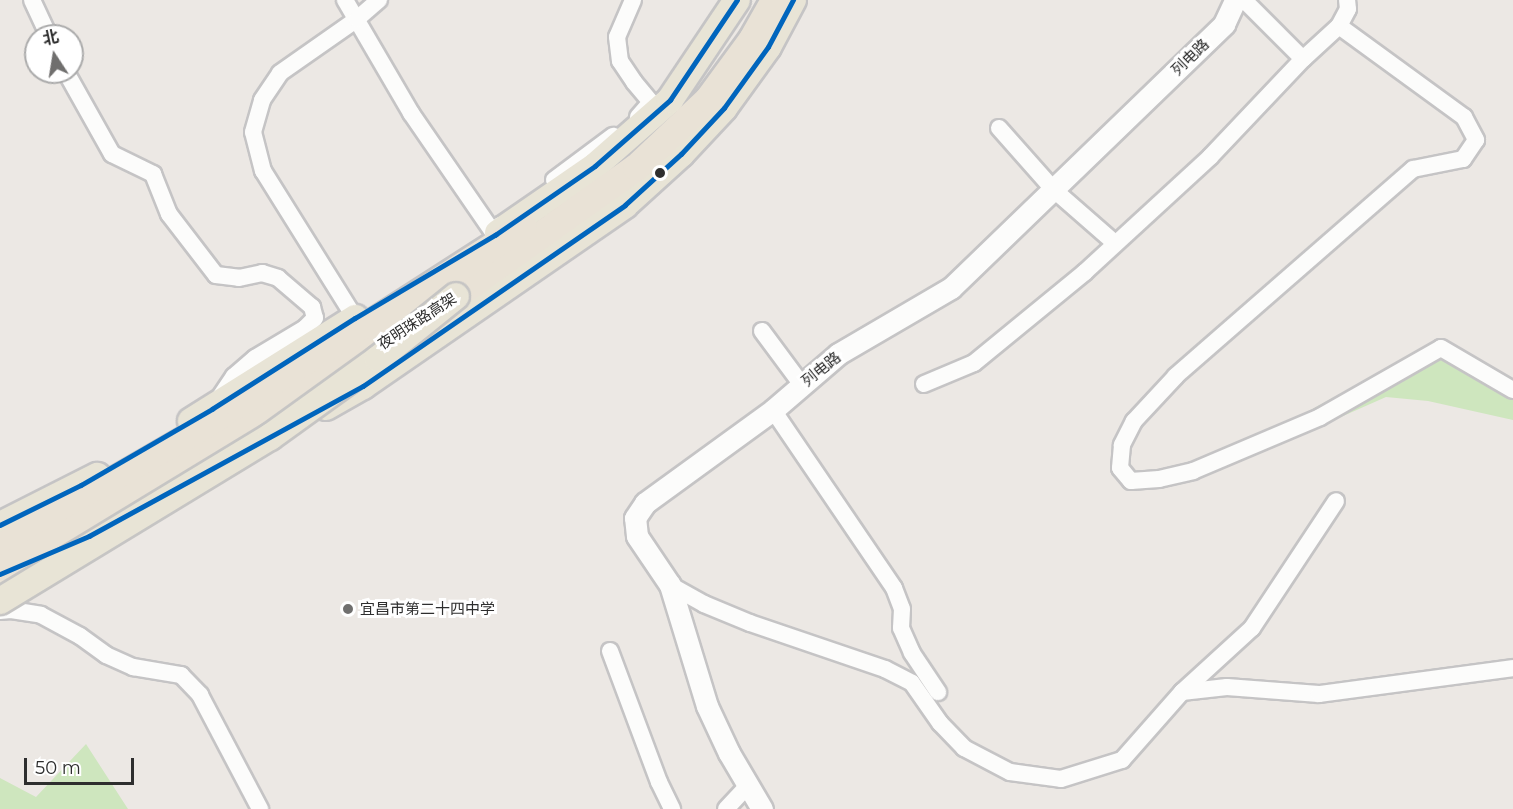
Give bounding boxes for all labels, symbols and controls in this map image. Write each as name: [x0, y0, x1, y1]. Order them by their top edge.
north arrow: [24, 24, 84, 84]
text: 北: [41, 27, 60, 49]
street label: 列电路: [1168, 35, 1212, 79]
unlabelled marker: [654, 167, 666, 179]
street label: 夜明珠路高架: [374, 289, 460, 353]
street label: 列电路: [798, 348, 844, 390]
place label: 宜昌市第二十四中学: [360, 600, 495, 618]
marker: 宜昌市第二十四中学: [341, 602, 355, 616]
scale bar: [27, 746, 136, 784]
text: 50 m: [35, 757, 81, 779]

